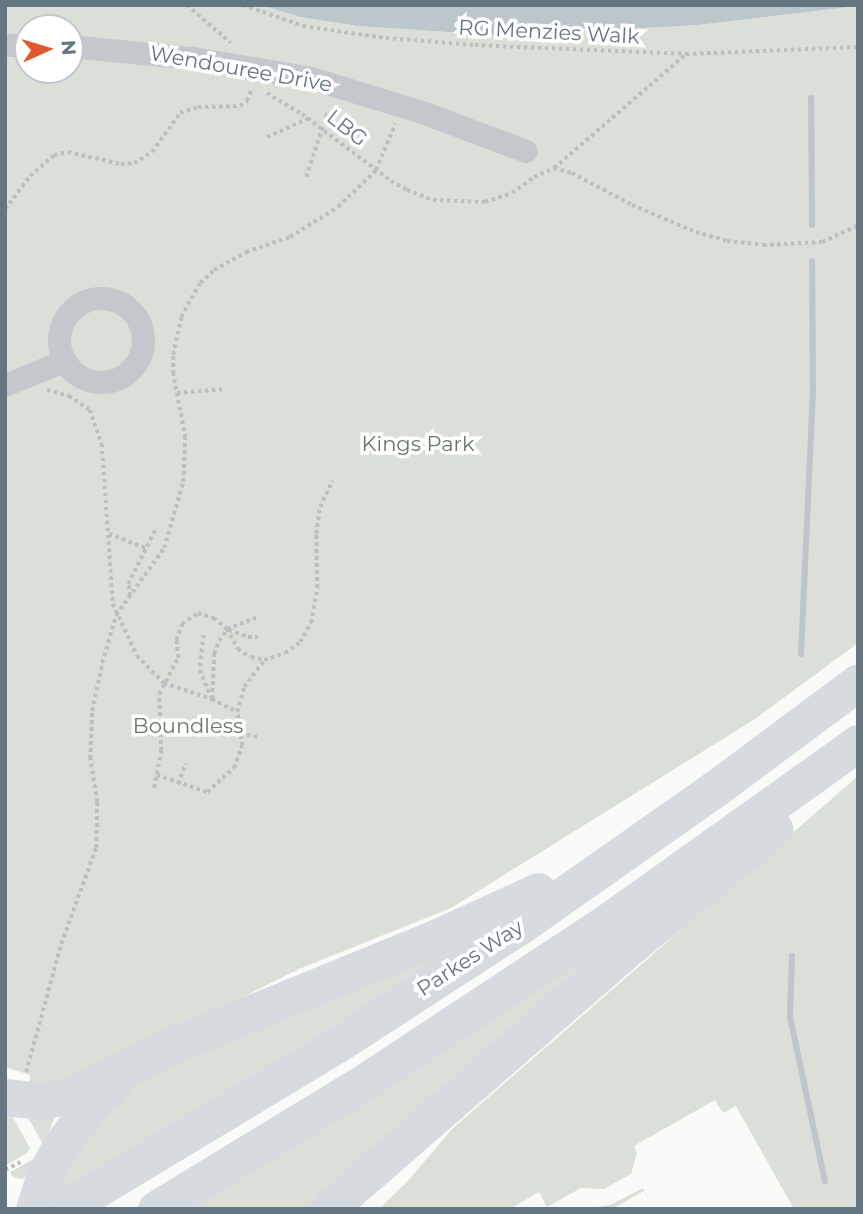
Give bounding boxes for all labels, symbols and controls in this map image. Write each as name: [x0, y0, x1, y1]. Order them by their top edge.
north arrow: [14, 14, 84, 84]
street label: RG Menzies Walk: [458, 15, 640, 49]
text: N: [56, 39, 80, 56]
street label: Wendouree Drive: [148, 41, 334, 97]
street label: LBG: [322, 104, 372, 152]
park label: Kings Park: [362, 431, 474, 457]
park label: Boundless: [133, 713, 243, 739]
street label: Parkes Way: [412, 914, 528, 1002]

